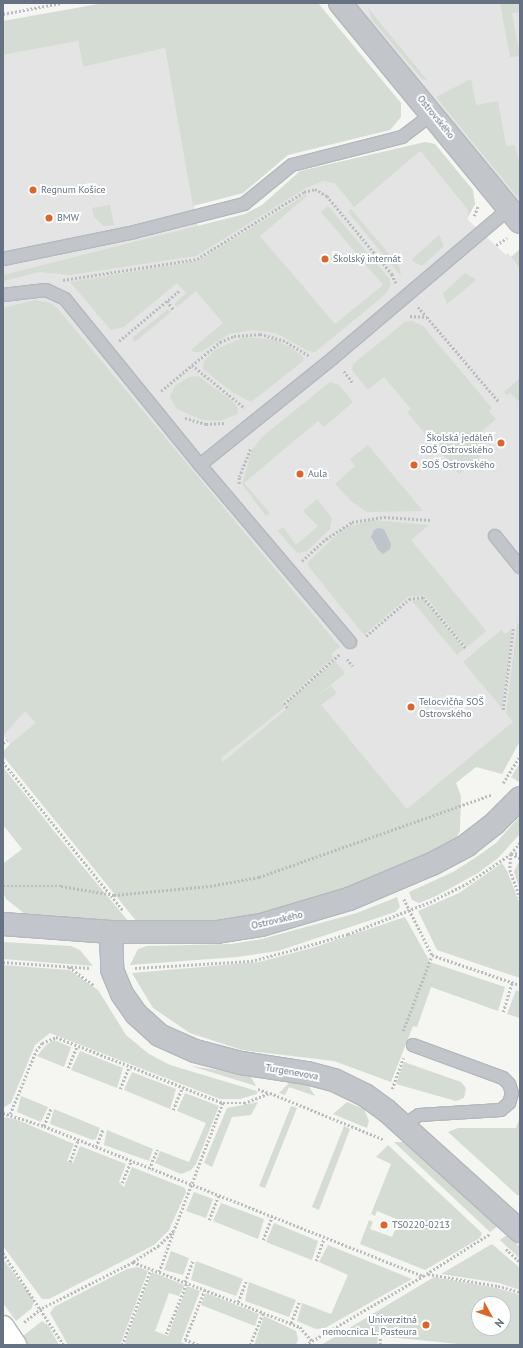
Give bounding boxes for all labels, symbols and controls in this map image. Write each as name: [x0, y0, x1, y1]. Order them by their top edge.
street label: Ostrovského: [415, 93, 457, 141]
place label: Regnum Košice: [41, 184, 106, 196]
marker: Regnum Košice: [28, 185, 38, 195]
place label: BMW: [57, 212, 79, 224]
marker: BMW: [44, 213, 54, 223]
place label: Školský internát: [333, 253, 401, 265]
marker: Školský internát: [320, 254, 330, 264]
place label: Školská jedáleň SOŠ Ostrovského: [420, 431, 493, 454]
marker: Školská jedáleň SOŠ Ostrovského: [496, 438, 506, 448]
place label: SOŠ Ostrovského: [422, 459, 495, 471]
marker: SOŠ Ostrovského: [409, 460, 419, 470]
place label: Aula: [308, 468, 327, 480]
marker: Aula: [295, 469, 305, 479]
place label: Telocvičňa SOŠ Ostrovského: [419, 695, 484, 718]
marker: Telocvičňa SOŠ Ostrovského: [406, 702, 416, 712]
street label: Ostrovského: [250, 908, 304, 932]
street label: Turgenevova: [264, 1061, 320, 1083]
place label: TS0220-0213: [392, 1219, 450, 1231]
marker: TS0220-0213: [379, 1220, 389, 1230]
north arrow: [471, 1296, 511, 1336]
place label: Univerzitná nemocnica L. Pasteura: [322, 1313, 417, 1336]
text: N: [492, 1316, 507, 1330]
marker: Univerzitná nemocnica L. Pasteura: [420, 1319, 432, 1331]

